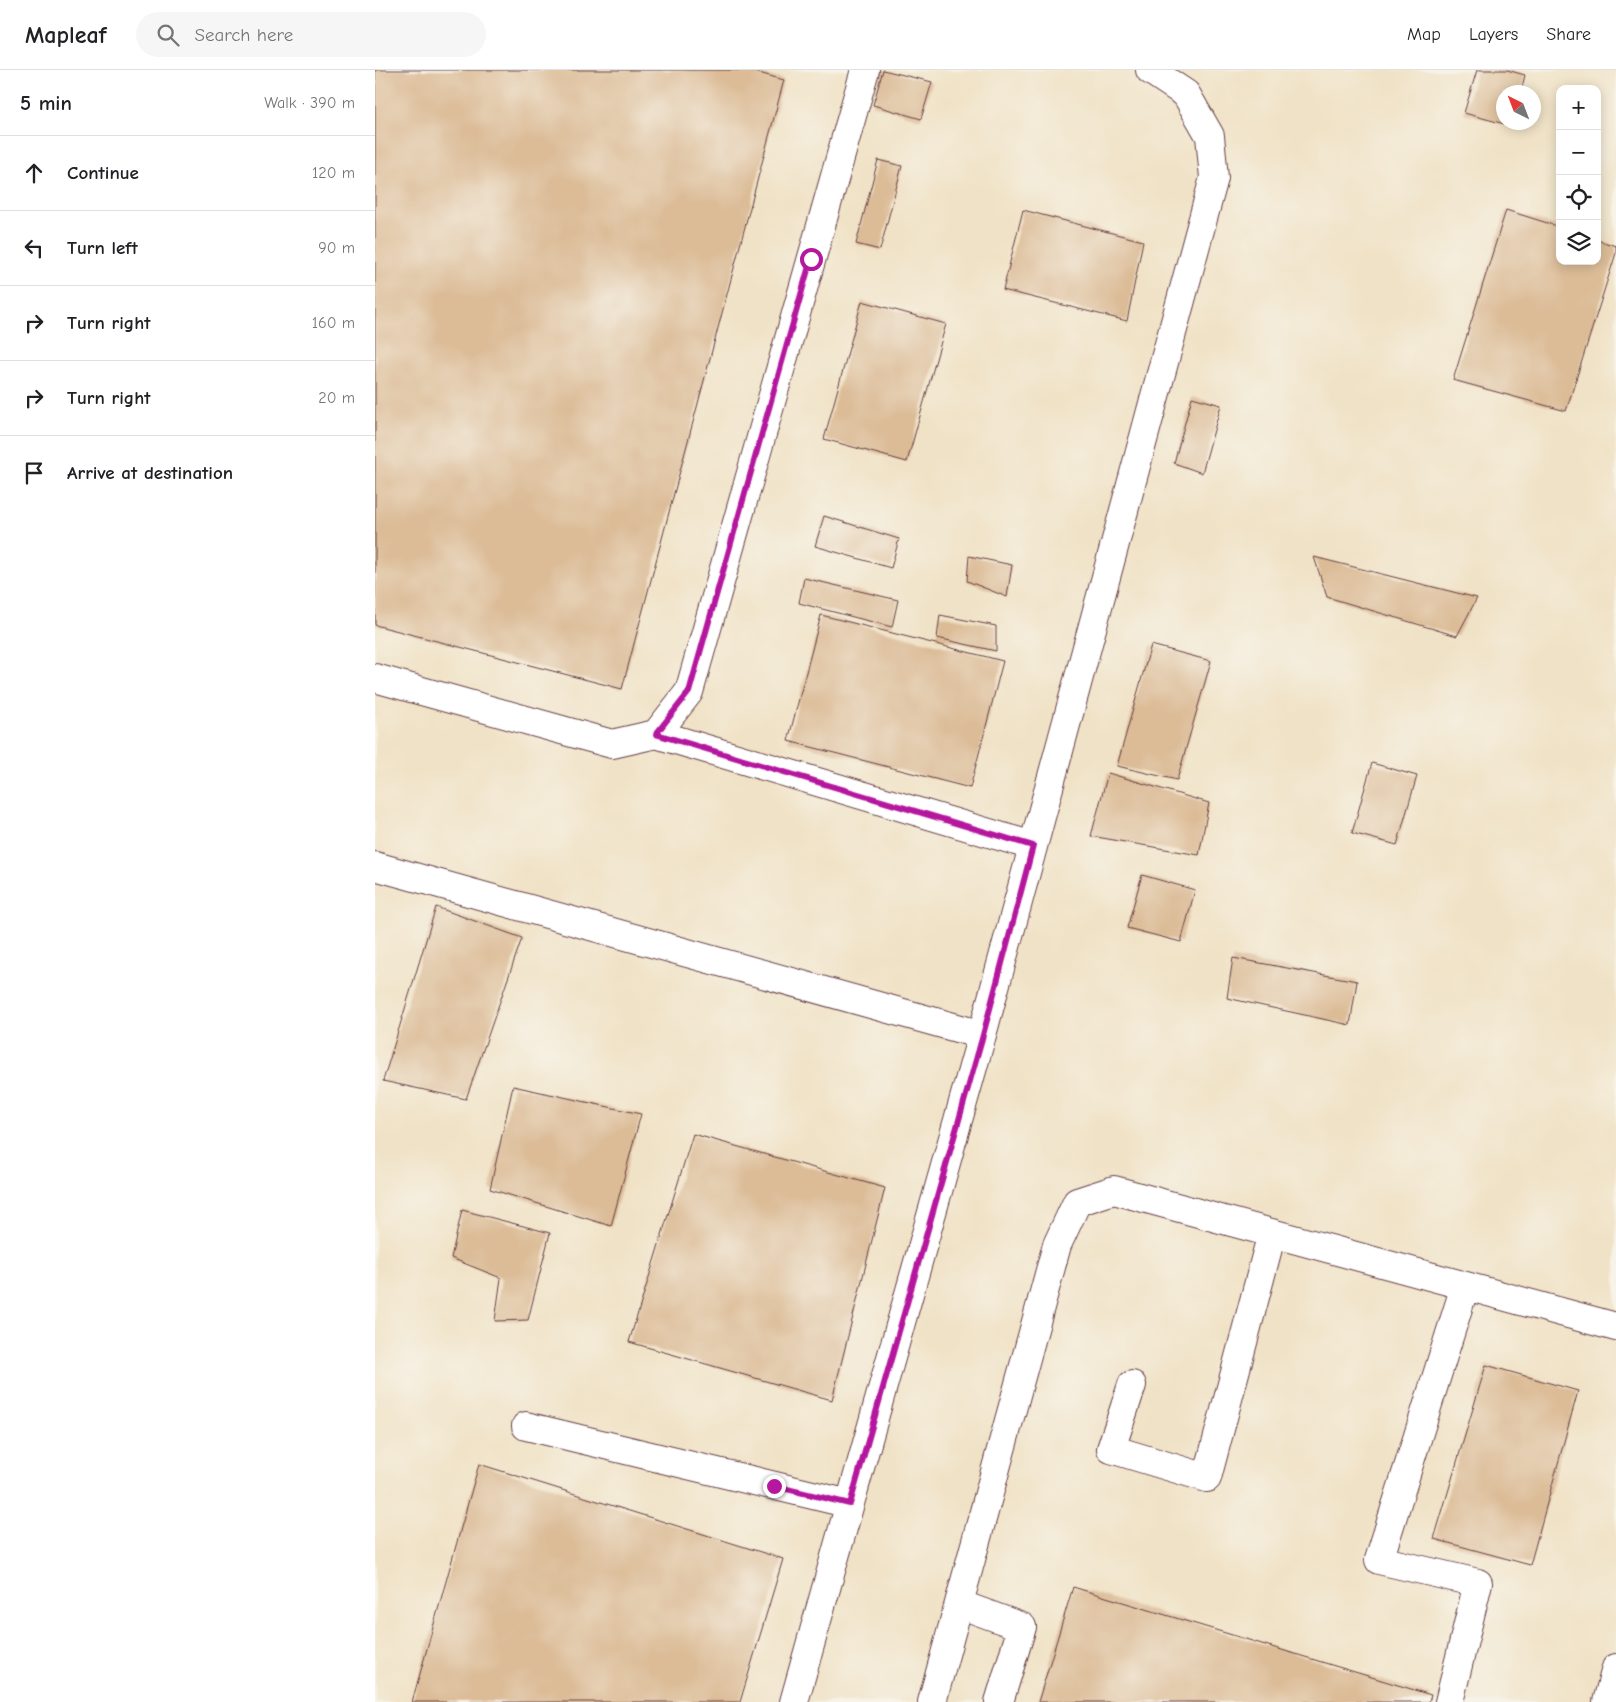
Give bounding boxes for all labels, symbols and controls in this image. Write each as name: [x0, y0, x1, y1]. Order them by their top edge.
search box: [136, 12, 486, 57]
text: Mapleaf: [25, 21, 106, 49]
icon: search: [154, 21, 182, 49]
text: Search here: [194, 24, 293, 46]
text: Map: [1407, 24, 1441, 45]
text: Layers: [1469, 24, 1518, 45]
text: Share: [1546, 24, 1591, 45]
north arrow: [1496, 85, 1541, 130]
map controls: [1556, 85, 1601, 265]
button: +: [1556, 85, 1601, 130]
text: 5 min: [20, 91, 72, 115]
text: Walk · 390 m: [264, 94, 355, 112]
button: −: [1556, 130, 1601, 175]
icon: ahead: [20, 159, 48, 187]
text: Continue: [67, 162, 139, 184]
text: 120 m: [312, 164, 355, 182]
button: locate: [1556, 175, 1601, 220]
button: layers: [1556, 220, 1601, 265]
icon: left: [20, 234, 48, 262]
text: Turn left: [67, 237, 138, 259]
text: 90 m: [318, 239, 355, 257]
route start: [800, 248, 823, 271]
icon: right: [20, 309, 48, 337]
text: Turn right: [67, 312, 151, 334]
text: 160 m: [312, 314, 355, 332]
icon: right: [20, 384, 48, 412]
text: Turn right: [67, 387, 151, 409]
text: 20 m: [318, 389, 355, 407]
icon: arrive: [20, 459, 48, 487]
text: Arrive at destination: [67, 462, 233, 484]
route end: [763, 1475, 786, 1498]

